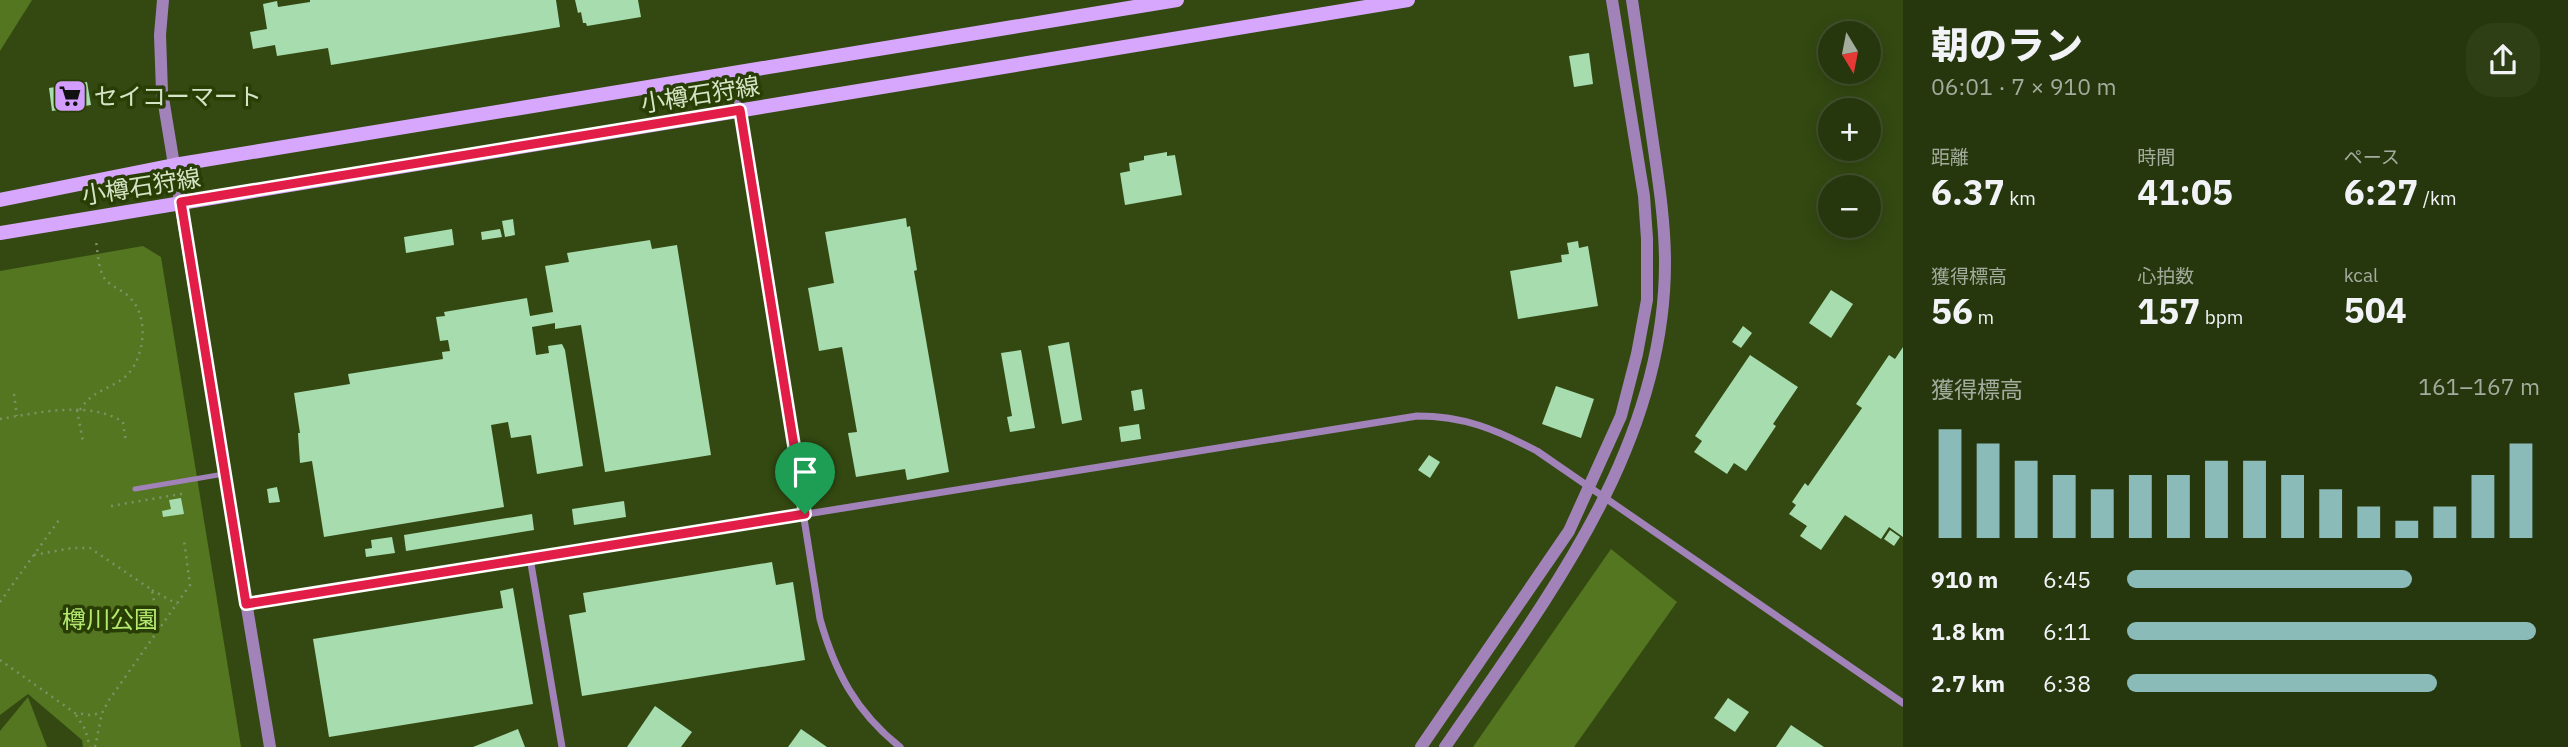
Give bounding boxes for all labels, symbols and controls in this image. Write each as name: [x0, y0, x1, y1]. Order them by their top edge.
text: 朝のラン: [1931, 20, 2083, 69]
north arrow: [1818, 21, 1881, 84]
map controls: [1818, 21, 1881, 238]
button: share: [2466, 23, 2540, 97]
street label: 小樽石狩線: [638, 69, 762, 119]
text: 06:01 · 7 × 910 m: [1931, 71, 2117, 101]
supermarket icon: セイコーマート: [51, 77, 89, 115]
place label: セイコーマート: [94, 80, 262, 112]
button: +: [1818, 98, 1881, 161]
text: 距離: [1931, 145, 1969, 169]
text: 時間: [2137, 145, 2175, 169]
text: ペース: [2344, 145, 2400, 169]
street label: 小樽石狩線: [79, 161, 203, 211]
text: 6.37: [1931, 169, 2005, 215]
text: 41:05: [2137, 169, 2233, 215]
text: 6:27: [2344, 169, 2418, 215]
button: −: [1818, 175, 1881, 238]
text: km: [2005, 186, 2036, 210]
text: /km: [2418, 186, 2457, 210]
text: kcal: [2344, 263, 2378, 287]
text: 獲得標高: [1931, 264, 2007, 288]
text: 心拍数: [2137, 264, 2194, 288]
text: 504: [2344, 287, 2407, 333]
text: 56: [1931, 288, 1973, 334]
text: 157: [2137, 288, 2200, 334]
text: m: [1973, 305, 1994, 329]
text: bpm: [2200, 305, 2243, 329]
text: 161–167 m: [2418, 371, 2540, 401]
text: 獲得標高: [1931, 374, 2023, 404]
pin: [775, 442, 835, 514]
icon: arrive: [786, 453, 824, 491]
text: 910 m: [1931, 564, 1998, 594]
text: 6:45: [2043, 564, 2091, 594]
park label: 樽川公園: [62, 603, 158, 635]
text: 1.8 km: [1931, 616, 2005, 646]
text: 6:11: [2043, 616, 2091, 646]
text: 2.7 km: [1931, 668, 2005, 698]
text: 6:38: [2043, 668, 2091, 698]

